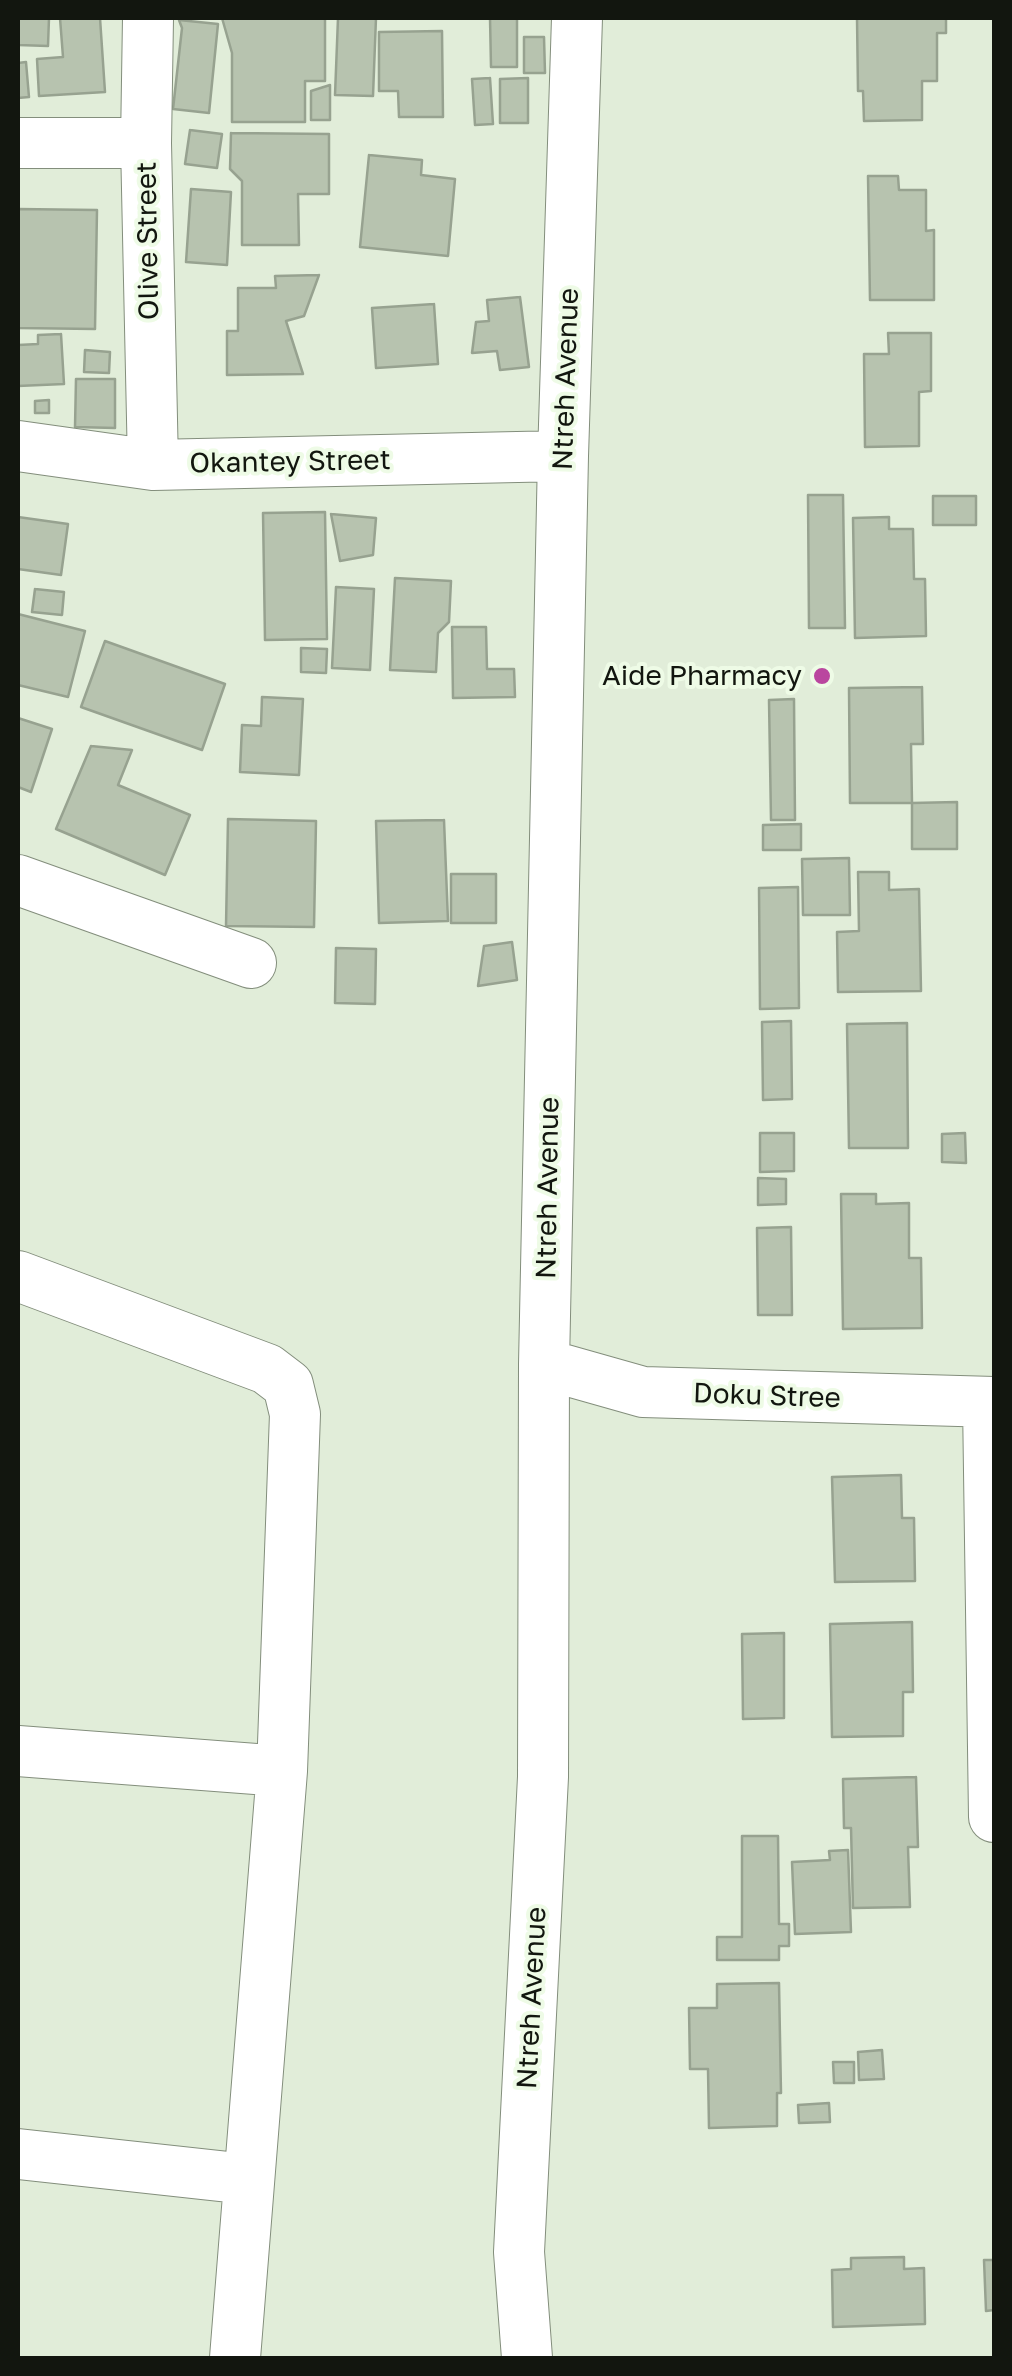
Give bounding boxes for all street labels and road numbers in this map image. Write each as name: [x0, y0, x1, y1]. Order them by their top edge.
street label: Olive Street: [130, 162, 166, 320]
street label: Ntreh Avenue: [546, 287, 586, 471]
street label: Okantey Street: [189, 443, 391, 481]
street label: Ntreh Avenue: [530, 1097, 566, 1279]
street label: Doku Stree: [693, 1377, 841, 1415]
street label: Ntreh Avenue: [510, 1906, 554, 2090]

